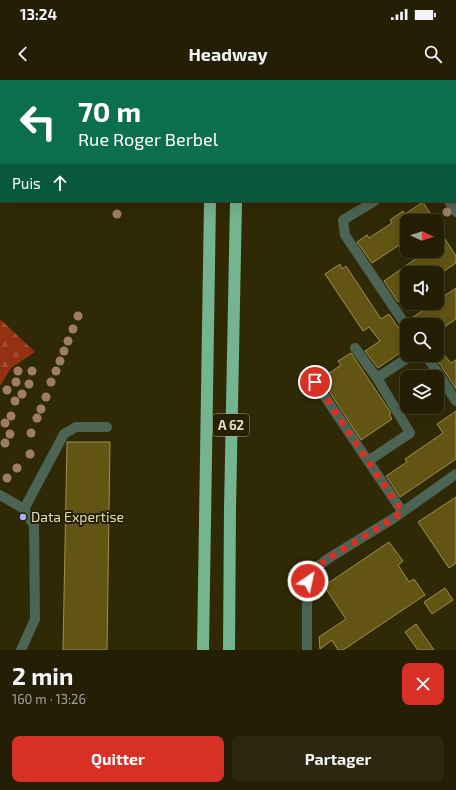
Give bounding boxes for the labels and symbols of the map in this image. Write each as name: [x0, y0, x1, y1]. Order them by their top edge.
north arrow: [400, 214, 444, 258]
pin: [298, 365, 332, 399]
road number: A 62: [213, 414, 249, 436]
place label: Data Expertise: [31, 508, 124, 525]
marker: Data Expertise: [18, 512, 28, 522]
position arrow: [287, 560, 329, 602]

